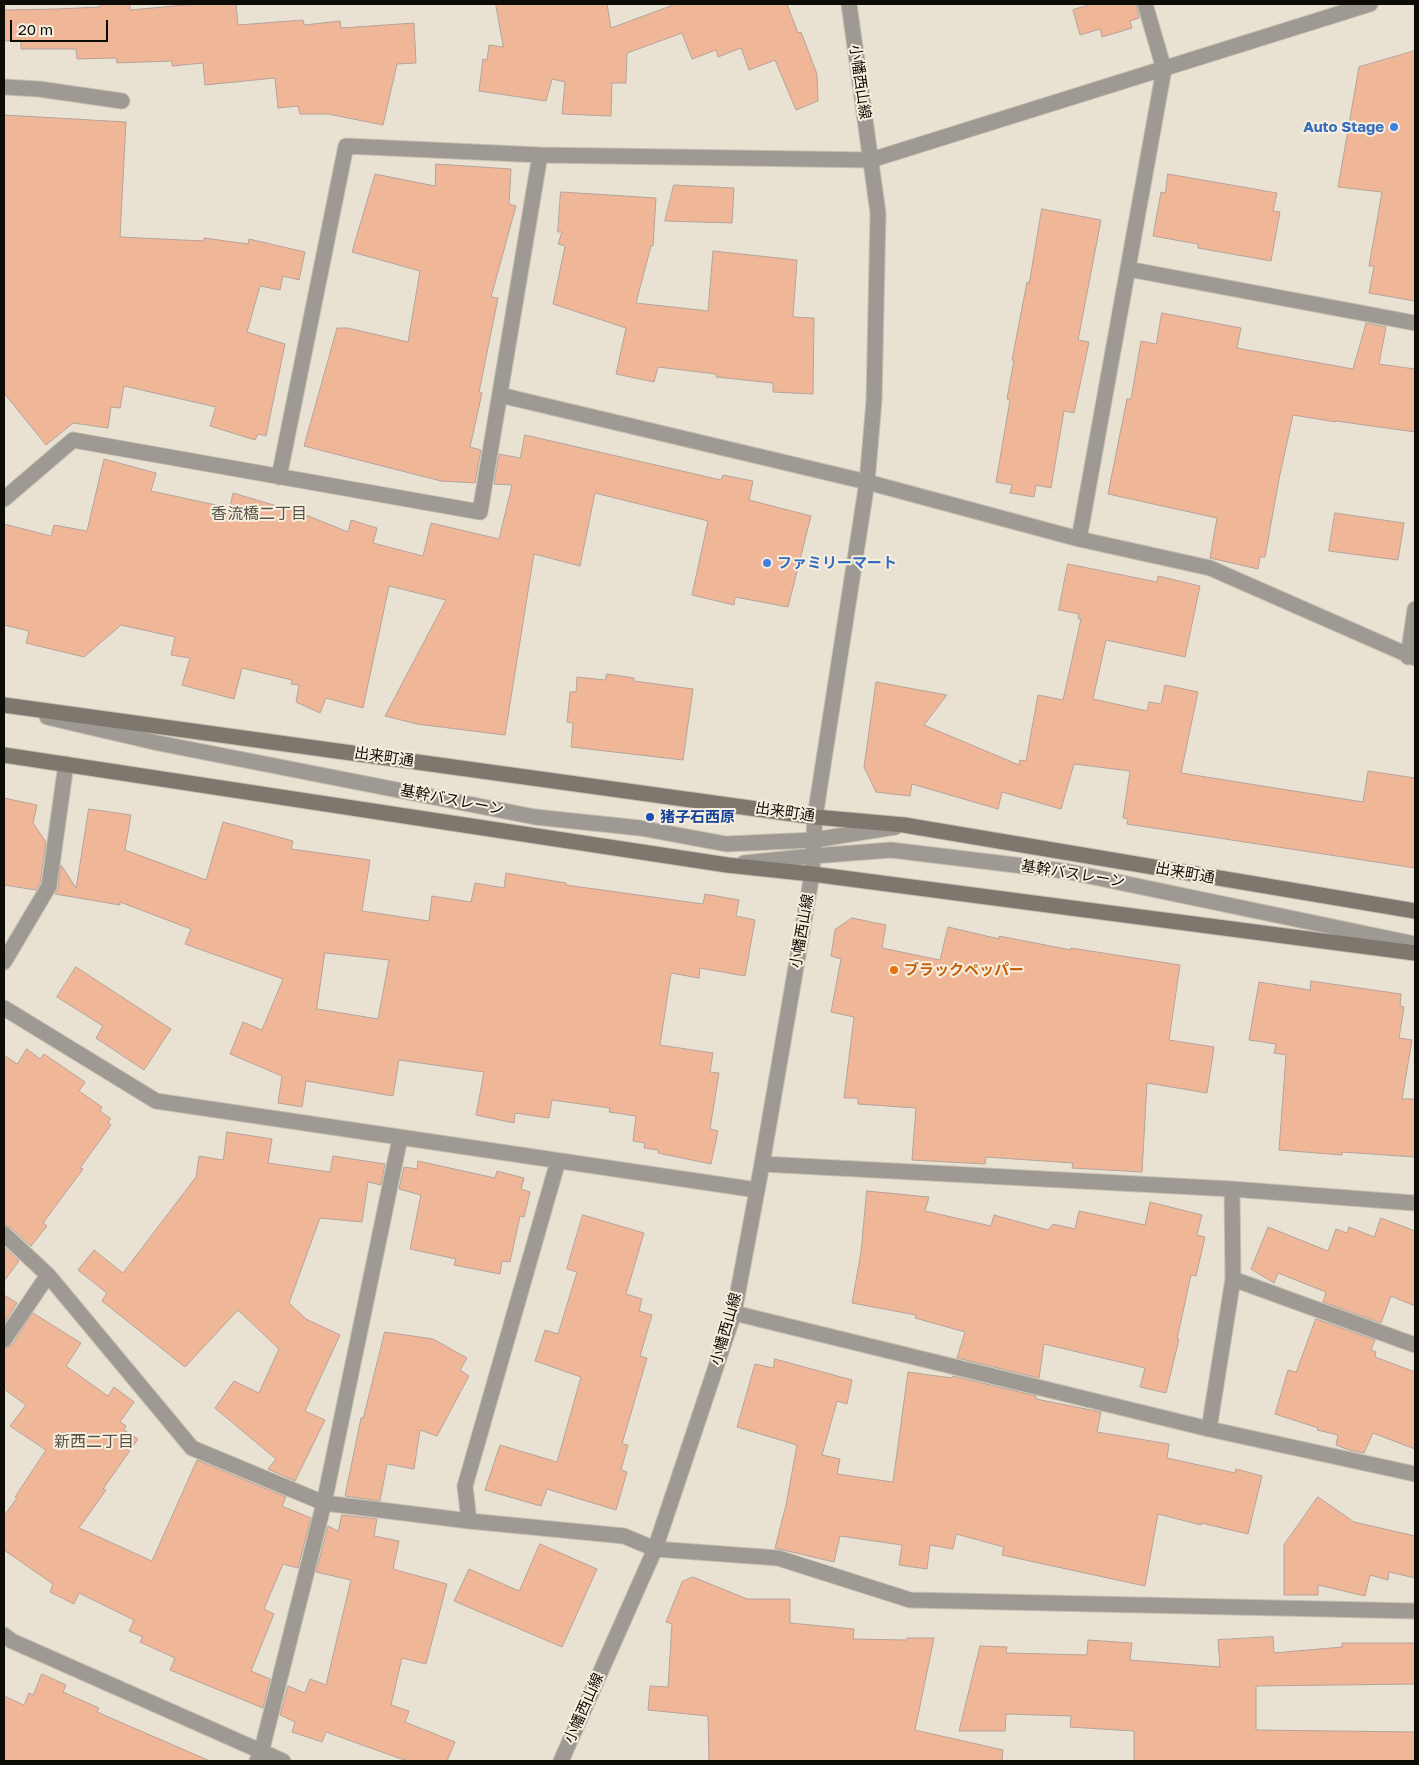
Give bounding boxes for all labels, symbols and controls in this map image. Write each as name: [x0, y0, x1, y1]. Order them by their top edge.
scale bar: [12, 10, 110, 42]
text: 20 m: [18, 20, 53, 38]
street label: 小幡西山線: [846, 44, 874, 120]
place label: Auto Stage: [1303, 118, 1384, 136]
marker: Auto Stage: [1388, 121, 1400, 133]
district label: 香流橋二丁目: [211, 504, 307, 524]
place label: ファミリーマート: [777, 554, 897, 572]
marker: ファミリーマート: [761, 557, 773, 569]
street label: 出来町通: [353, 744, 415, 770]
street label: 基幹バスレーン: [399, 781, 505, 819]
street label: 出来町通: [754, 799, 816, 825]
place label: 猪子石西原: [660, 808, 735, 826]
marker: 猪子石西原: [644, 811, 656, 823]
street label: 基幹バスレーン: [1020, 857, 1126, 891]
street label: 出来町通: [1154, 859, 1216, 887]
street label: 小幡西山線: [787, 893, 817, 969]
place label: ブラックペッパー: [904, 961, 1024, 979]
marker: ブラックペッパー: [888, 964, 900, 976]
street label: 小幡西山線: [707, 1290, 745, 1368]
district label: 新西二丁目: [54, 1432, 134, 1452]
street label: 小幡西山線: [561, 1670, 607, 1746]

